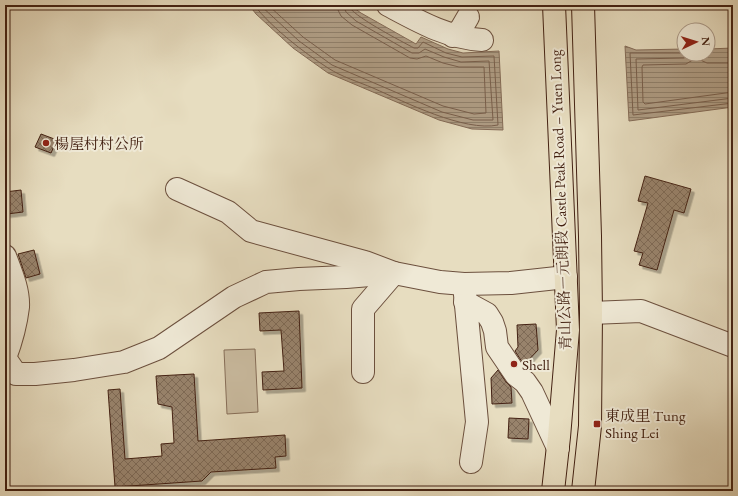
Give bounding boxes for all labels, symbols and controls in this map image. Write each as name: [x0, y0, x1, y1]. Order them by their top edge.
north arrow: [676, 22, 716, 62]
text: N: [699, 36, 713, 46]
street label: 青山公路－元朗段 Castle Peak Road – Yuen Long: [545, 49, 575, 351]
place label: 楊屋村村公所: [54, 134, 144, 153]
marker: 楊屋村村公所: [41, 138, 51, 148]
place label: Shell: [522, 355, 550, 374]
marker: Shell: [509, 359, 519, 369]
place label: 東成里 Tung Shing Lei: [605, 406, 686, 442]
marker: 東成里 Tung Shing Lei: [592, 419, 602, 429]

